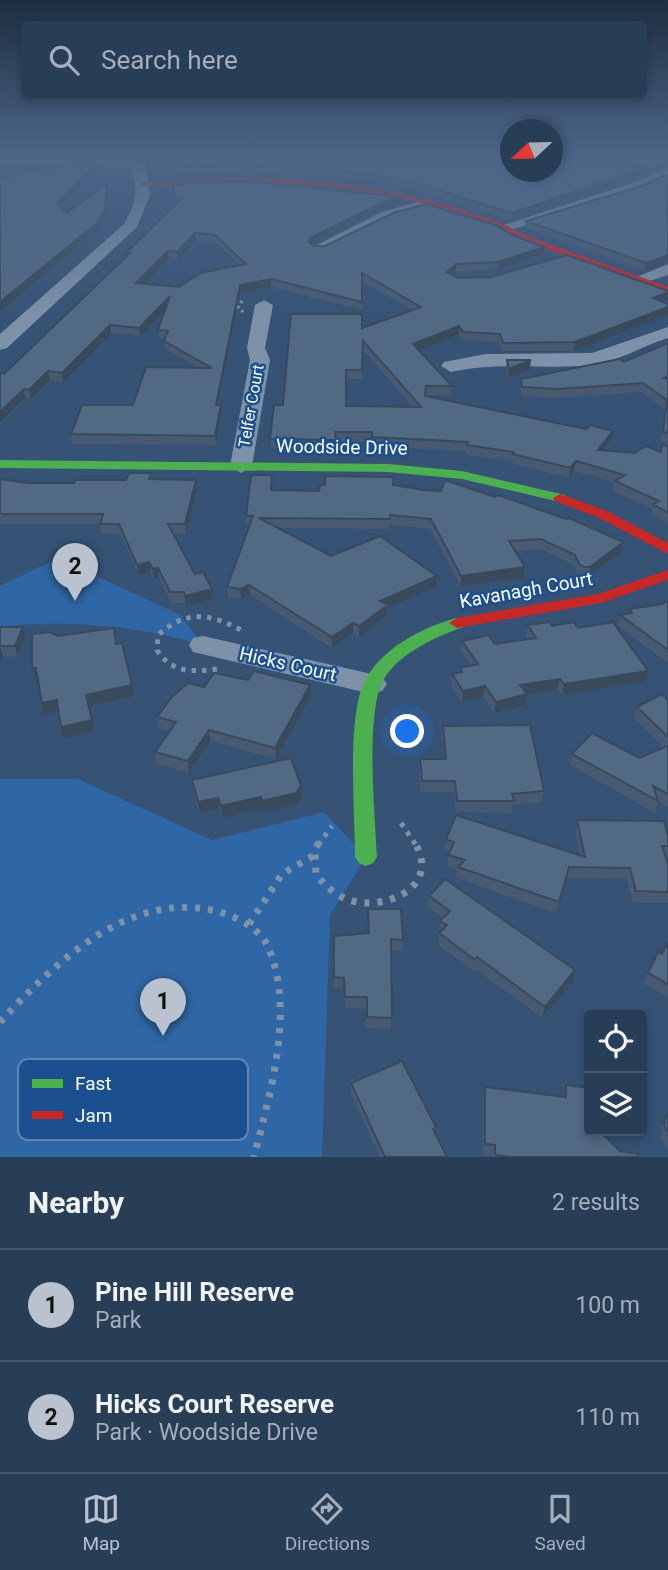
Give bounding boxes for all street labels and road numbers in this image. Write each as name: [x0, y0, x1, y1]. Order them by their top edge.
street label: Telfer Court: [234, 363, 268, 449]
street label: Woodside Drive: [276, 434, 408, 460]
street label: Kavanagh Court: [458, 567, 594, 613]
street label: Hicks Court: [237, 642, 339, 686]

